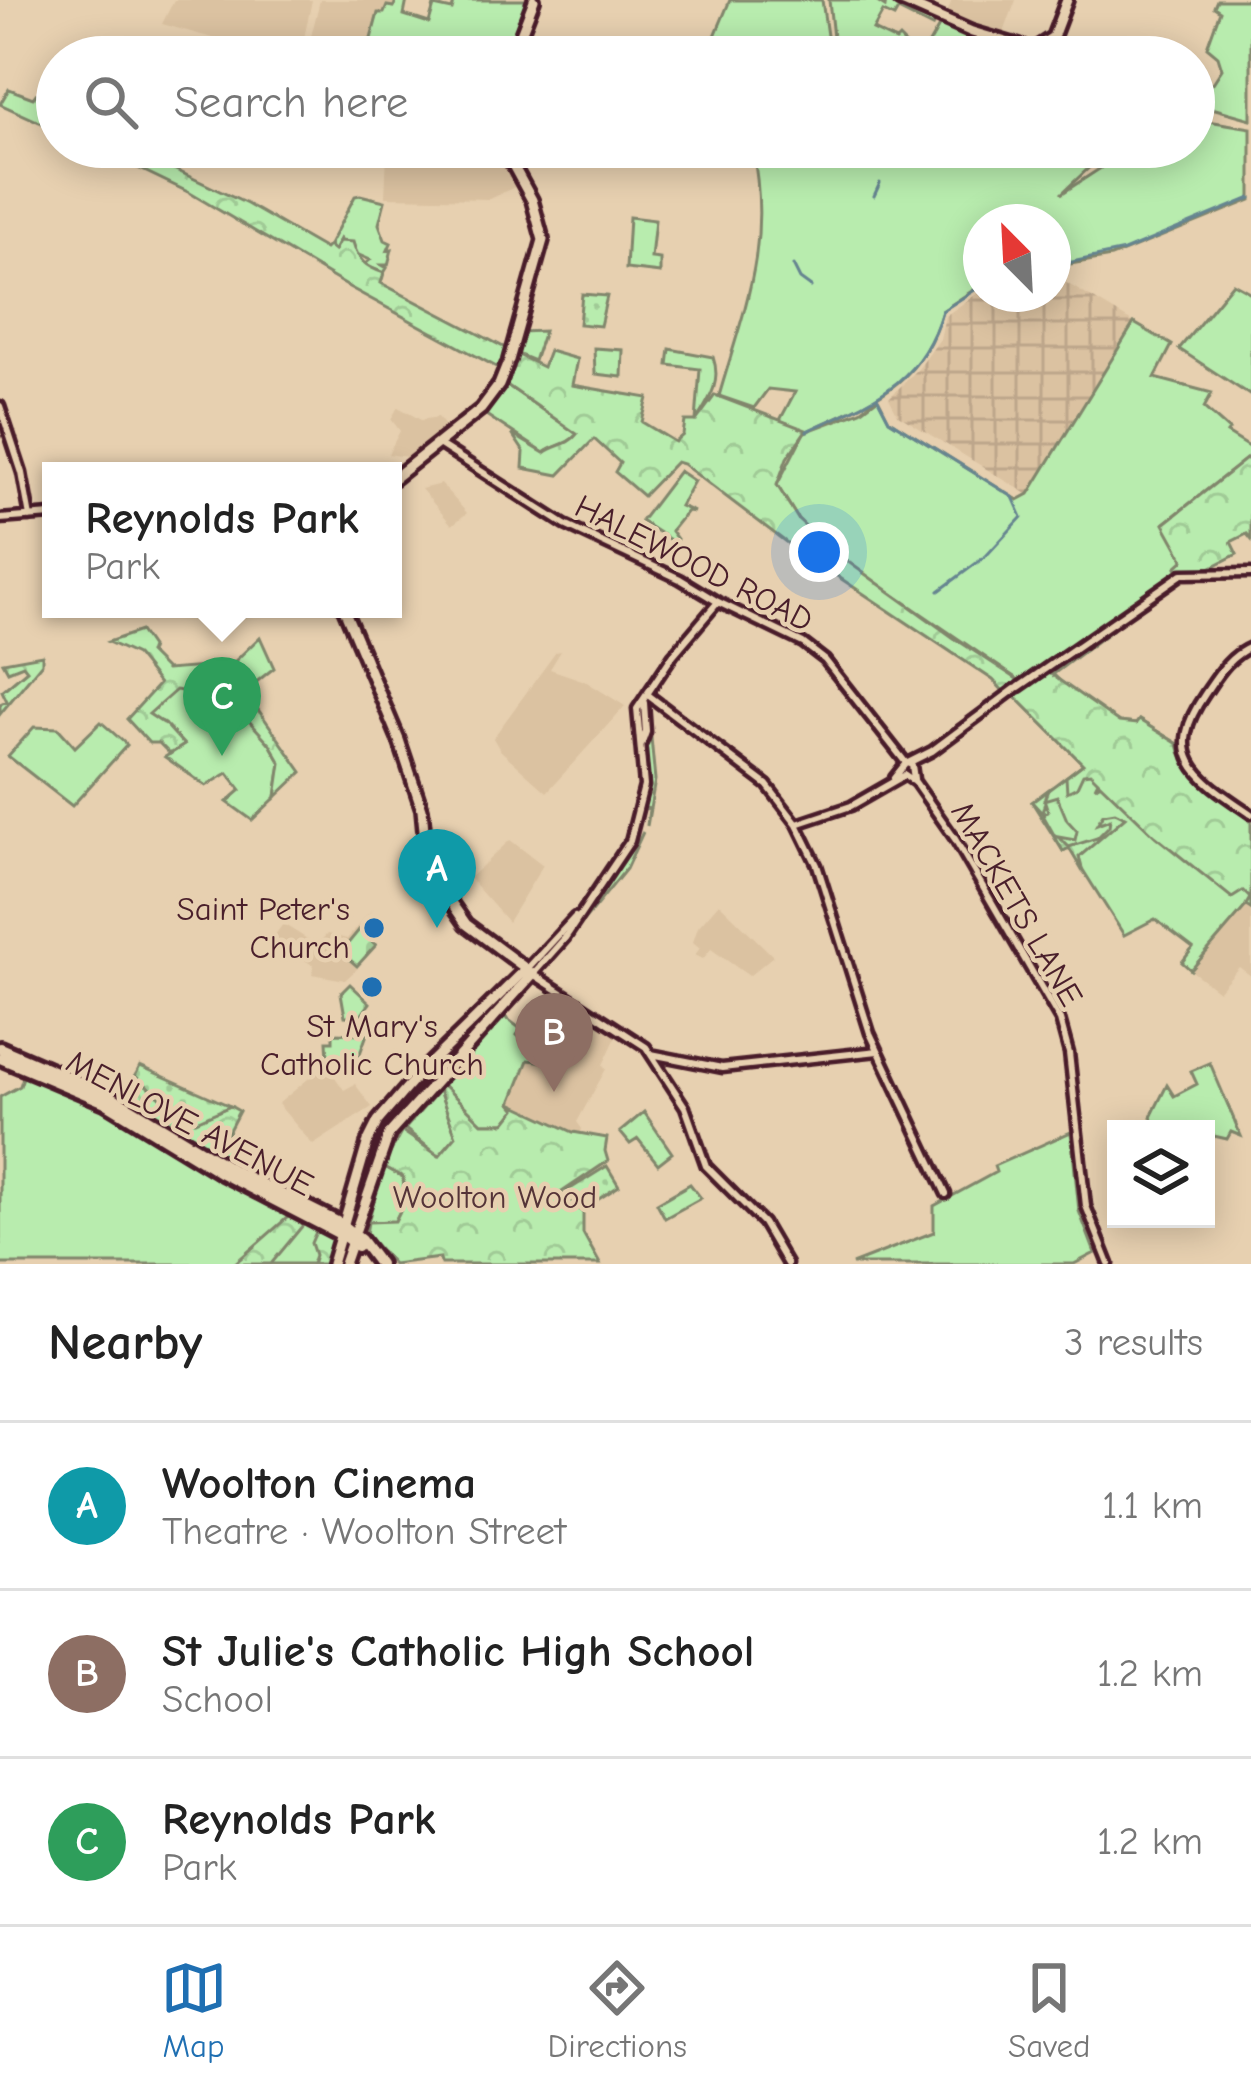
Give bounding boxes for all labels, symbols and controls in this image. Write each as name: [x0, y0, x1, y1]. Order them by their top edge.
search box: [36, 36, 1215, 168]
icon: search: [78, 69, 144, 135]
text: Search here: [174, 76, 408, 128]
north arrow: [963, 204, 1071, 312]
popup: [42, 462, 402, 618]
street label: HALEWOOD ROAD: [569, 487, 819, 639]
text: Reynolds Park: [85, 492, 359, 544]
your location: [789, 522, 849, 582]
text: Park: [85, 544, 160, 589]
pin: C: [183, 657, 261, 756]
street label: MACKETS LANE: [943, 795, 1091, 1013]
pin: A: [398, 829, 476, 928]
place label: Saint Peter's Church: [177, 890, 350, 966]
marker: Saint Peter's Church: [361, 915, 387, 941]
marker: St Mary's Catholic Church: [359, 974, 385, 1000]
pin: B: [515, 993, 593, 1092]
place label: St Mary's Catholic Church: [260, 1007, 484, 1083]
street label: MENLOVE AVENUE: [60, 1042, 320, 1204]
map controls: [1107, 1120, 1215, 1228]
button: layers: [1107, 1120, 1215, 1228]
park label: Woolton Wood: [393, 1178, 597, 1216]
text: Nearby: [48, 1313, 202, 1372]
text: 3 results: [1064, 1320, 1203, 1365]
text: Woolton Cinema: [162, 1457, 476, 1509]
text: A: [76, 1483, 98, 1528]
text: 1.1 km: [1102, 1483, 1203, 1528]
text: Theatre · Woolton Street: [162, 1509, 566, 1554]
text: St Julie's Catholic High School: [162, 1625, 754, 1677]
text: B: [75, 1651, 99, 1696]
text: 1.2 km: [1097, 1651, 1203, 1696]
text: School: [162, 1677, 273, 1722]
text: Reynolds Park: [162, 1793, 436, 1845]
text: C: [75, 1819, 99, 1864]
text: 1.2 km: [1097, 1819, 1203, 1864]
text: Park: [162, 1845, 237, 1890]
tab: Map: [161, 1955, 227, 2065]
tab: Directions: [548, 1955, 687, 2065]
tab: Saved: [1008, 1955, 1090, 2065]

